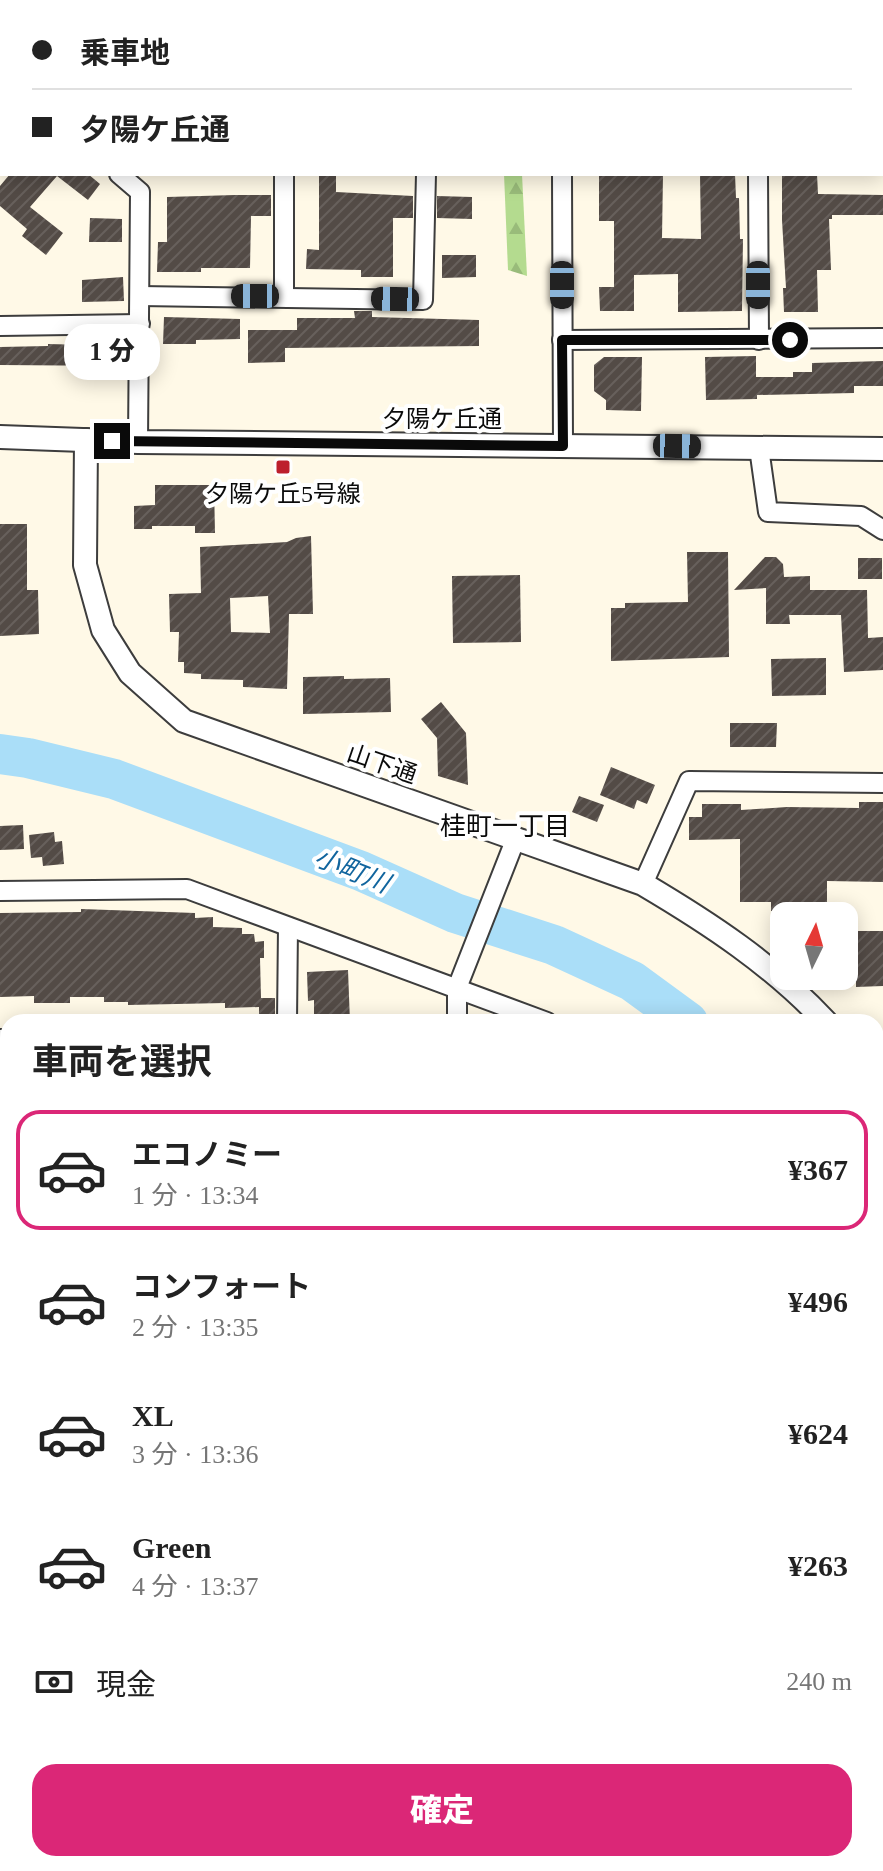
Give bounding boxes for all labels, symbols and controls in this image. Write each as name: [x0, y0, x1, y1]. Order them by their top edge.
text: 乗車地: [80, 36, 170, 69]
text: 夕陽ケ丘通: [80, 113, 230, 146]
car: [550, 261, 574, 309]
car: [746, 261, 770, 309]
car: [231, 284, 279, 308]
car: [371, 287, 419, 311]
route start: [772, 322, 808, 358]
callout: 1 分: [64, 325, 160, 381]
text: 1 分: [89, 337, 135, 366]
street label: 夕陽ケ丘通: [382, 406, 502, 432]
route end: [94, 423, 130, 459]
car: [653, 434, 701, 458]
marker: 夕陽ケ丘5号線: [274, 458, 292, 476]
place label: 夕陽ケ丘5号線: [205, 481, 361, 507]
street label: 山下通: [344, 740, 420, 788]
district label: 桂町一丁目: [440, 812, 570, 841]
water label: 小町川: [310, 842, 396, 900]
north arrow: [770, 902, 858, 990]
map controls: [770, 902, 858, 990]
text: 車両を選択: [32, 1042, 212, 1082]
icon: car: [36, 1134, 108, 1206]
text: エコノミー: [132, 1138, 282, 1171]
text: ¥367: [788, 1153, 848, 1186]
text: 1 分 · 13:34: [132, 1181, 258, 1210]
icon: car: [36, 1266, 108, 1338]
text: コンフォート: [132, 1270, 311, 1303]
text: ¥496: [788, 1285, 848, 1318]
text: 2 分 · 13:35: [132, 1313, 258, 1342]
icon: car: [36, 1398, 108, 1470]
text: XL: [132, 1399, 174, 1432]
text: ¥624: [788, 1417, 848, 1450]
text: 3 分 · 13:36: [132, 1440, 258, 1469]
icon: car: [36, 1530, 108, 1602]
text: Green: [132, 1531, 211, 1564]
text: ¥263: [788, 1549, 848, 1582]
text: 4 分 · 13:37: [132, 1572, 258, 1601]
icon: cash: [32, 1660, 76, 1704]
text: 240 m: [786, 1667, 852, 1696]
text: 現金: [96, 1668, 156, 1701]
button: 確定: [32, 1764, 852, 1856]

